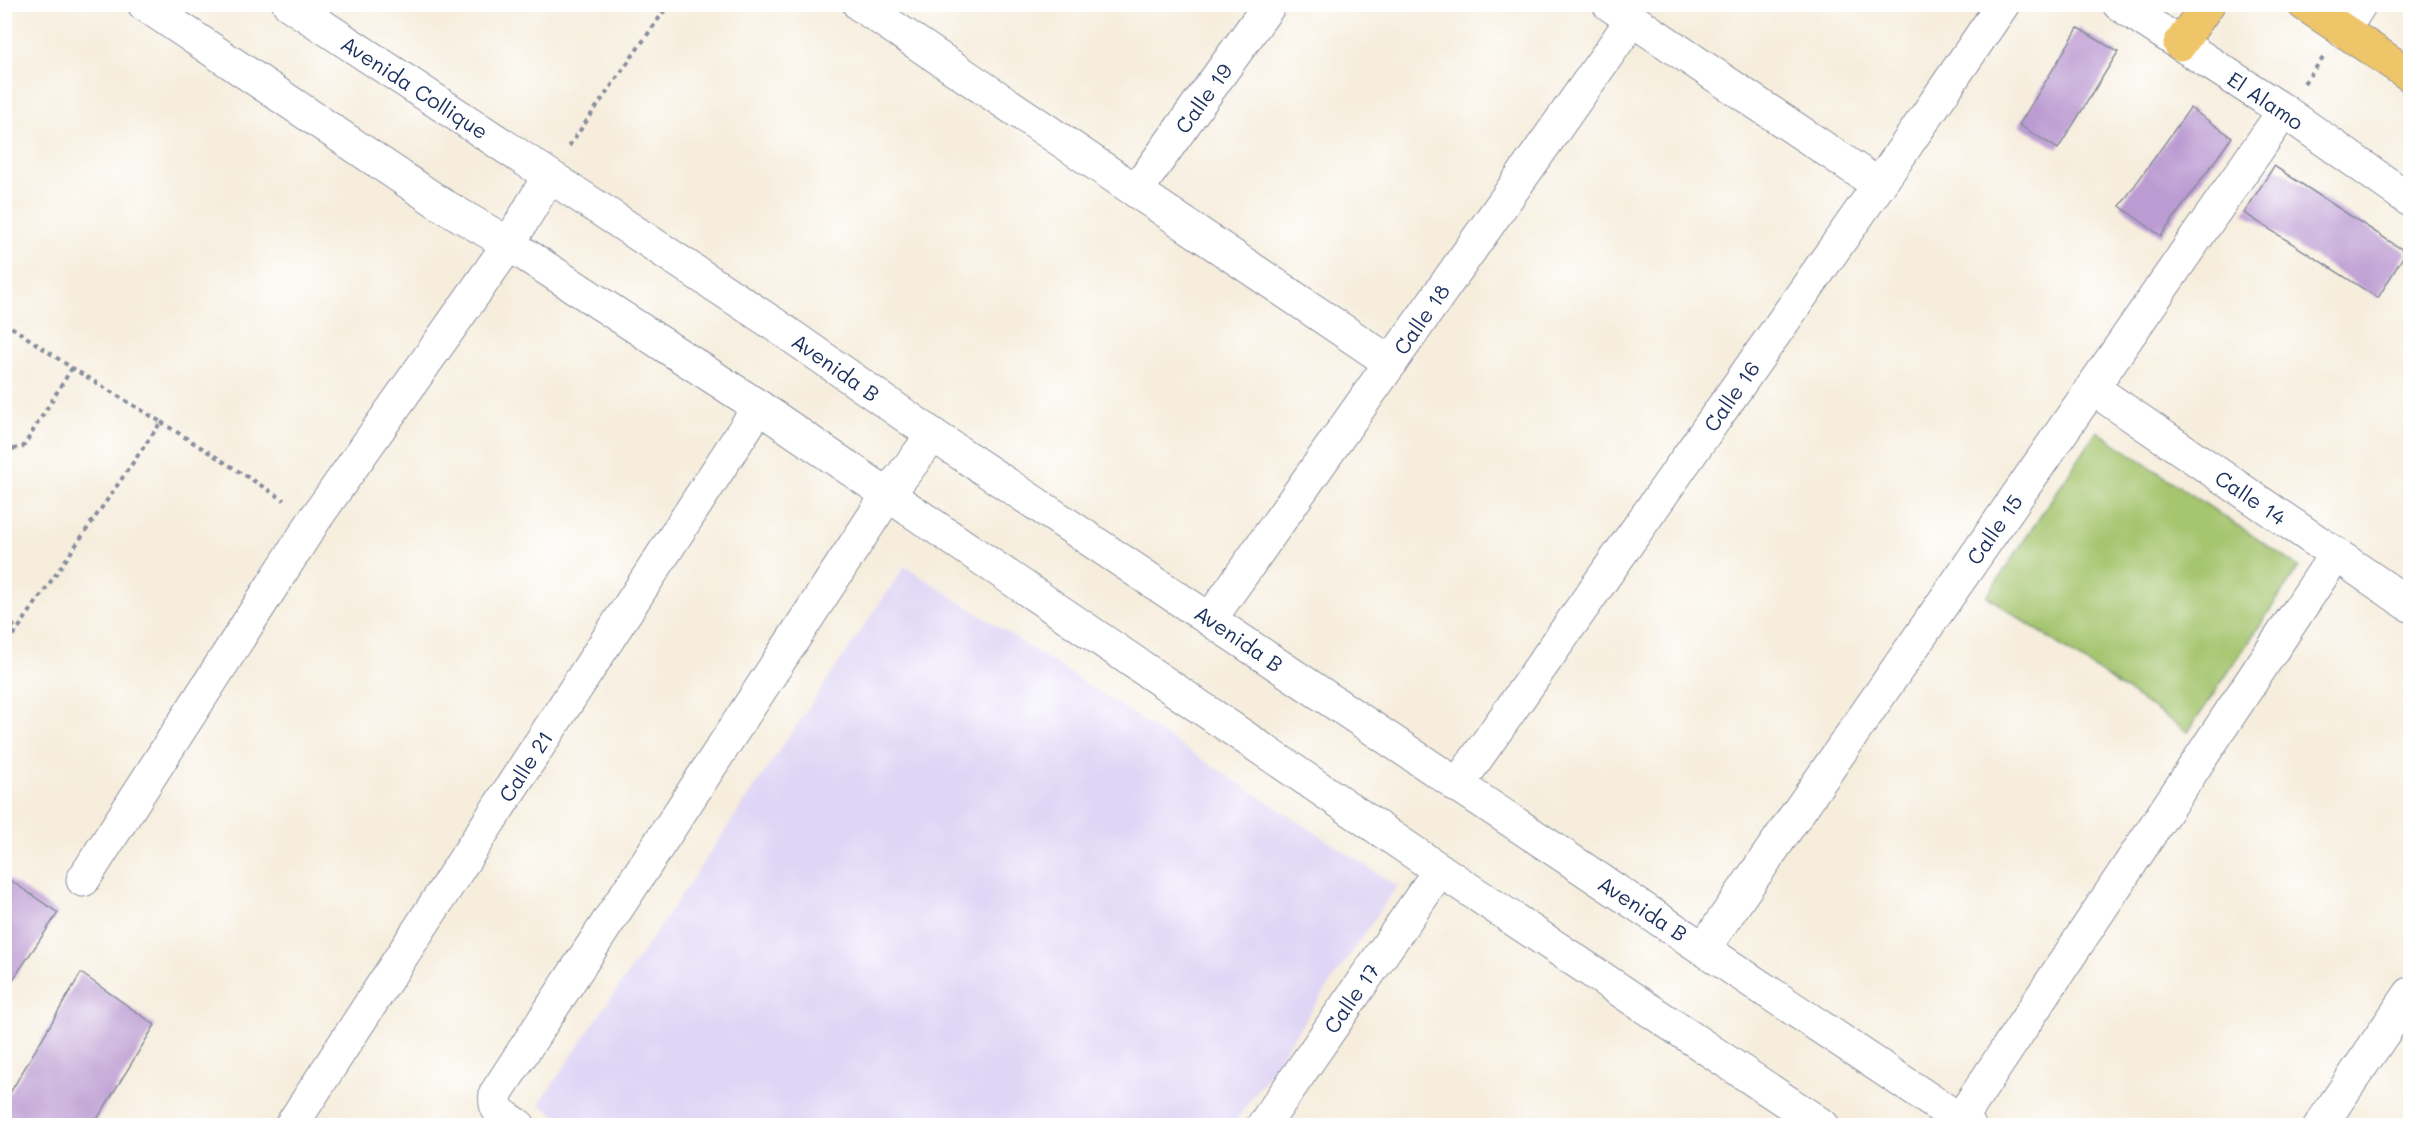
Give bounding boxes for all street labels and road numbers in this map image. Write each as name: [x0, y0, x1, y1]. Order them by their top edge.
street label: Avenida Collique: [336, 29, 494, 145]
street label: Calle 19: [1169, 58, 1237, 138]
street label: El Alamo: [2223, 65, 2309, 135]
street label: Calle 18: [1387, 278, 1455, 360]
street label: Avenida B: [787, 327, 885, 407]
street label: Calle 16: [1697, 355, 1765, 437]
street label: Calle 14: [2210, 463, 2292, 531]
street label: Calle 15: [1960, 489, 2028, 569]
street label: Avenida B: [1190, 599, 1288, 677]
street label: Calle 21: [492, 725, 558, 807]
street label: Avenida B: [1593, 869, 1693, 947]
street label: Calle 17: [1317, 958, 1385, 1038]

